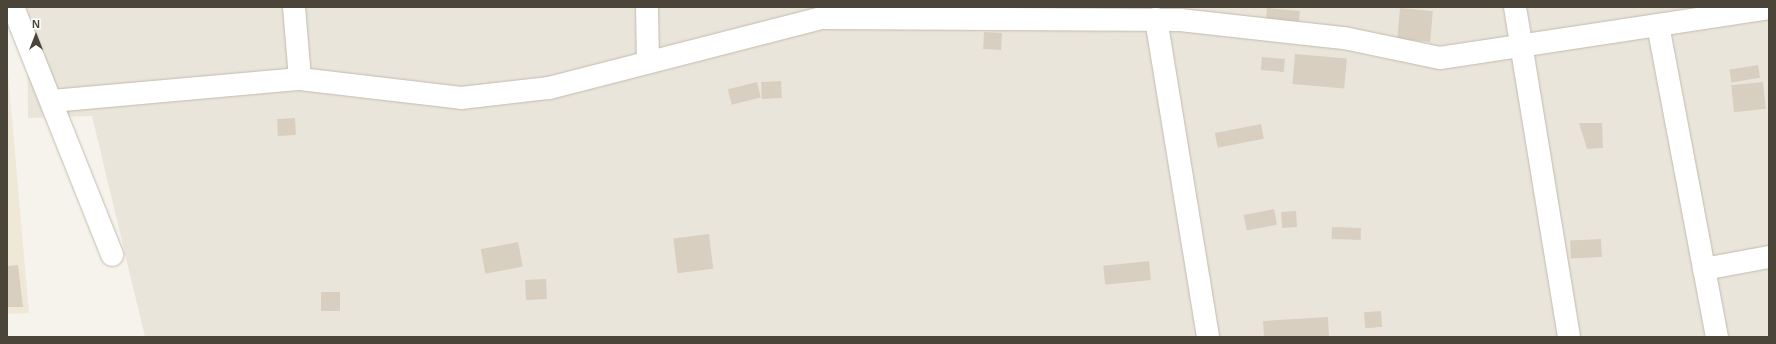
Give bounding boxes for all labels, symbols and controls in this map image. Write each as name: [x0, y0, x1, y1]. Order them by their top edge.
north arrow: [16, 16, 56, 56]
text: N: [32, 18, 40, 30]

